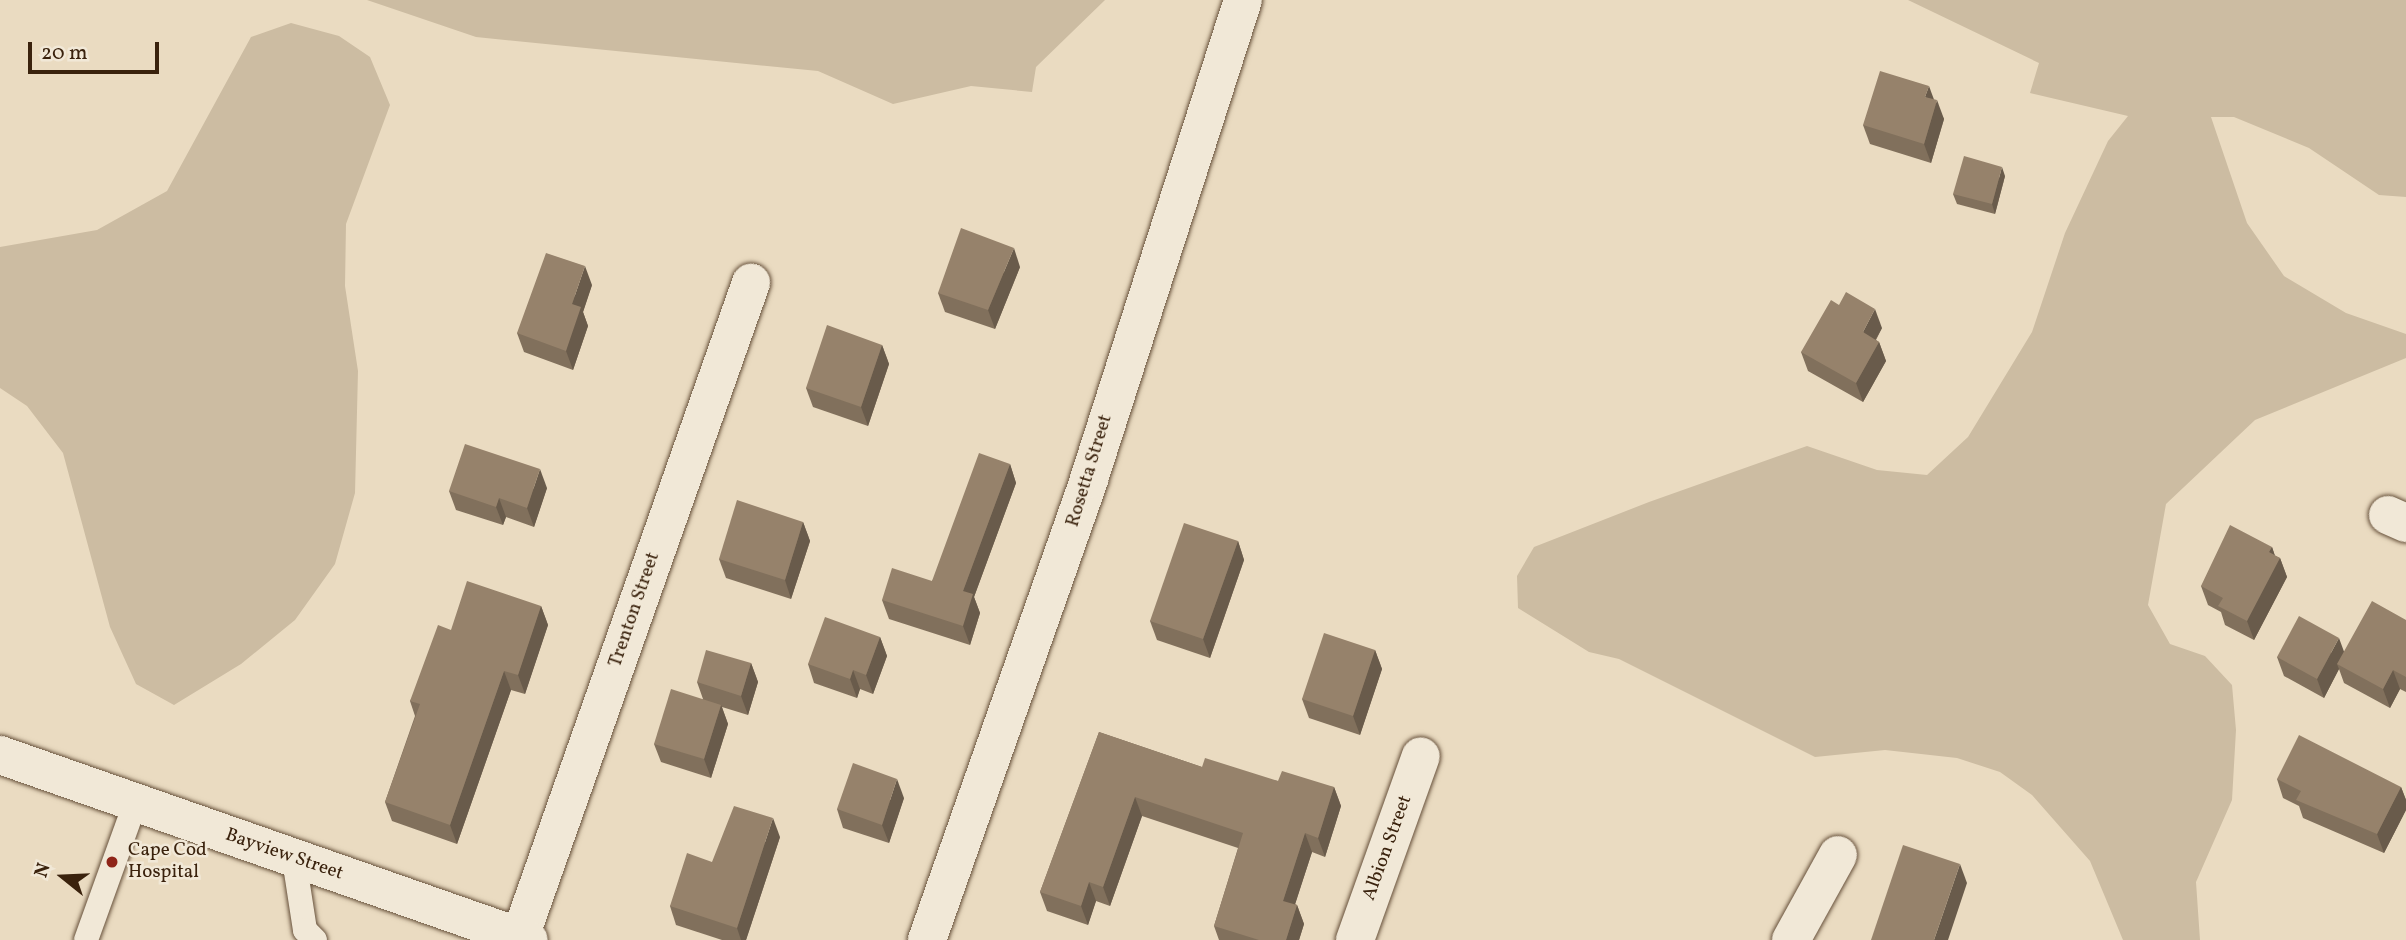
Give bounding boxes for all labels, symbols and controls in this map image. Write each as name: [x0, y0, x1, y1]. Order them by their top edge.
scale bar: [32, 28, 163, 72]
text: 20 m: [41, 39, 87, 68]
street label: Rosetta Street: [1062, 412, 1118, 530]
street label: Trenton Street: [605, 549, 665, 671]
street label: Albion Street: [1358, 792, 1418, 904]
street label: Bayview Street: [222, 824, 346, 886]
place label: Cape Cod Hospital: [128, 840, 207, 884]
north arrow: [28, 842, 98, 912]
marker: Cape Cod Hospital: [102, 852, 122, 872]
text: N: [29, 860, 58, 881]

